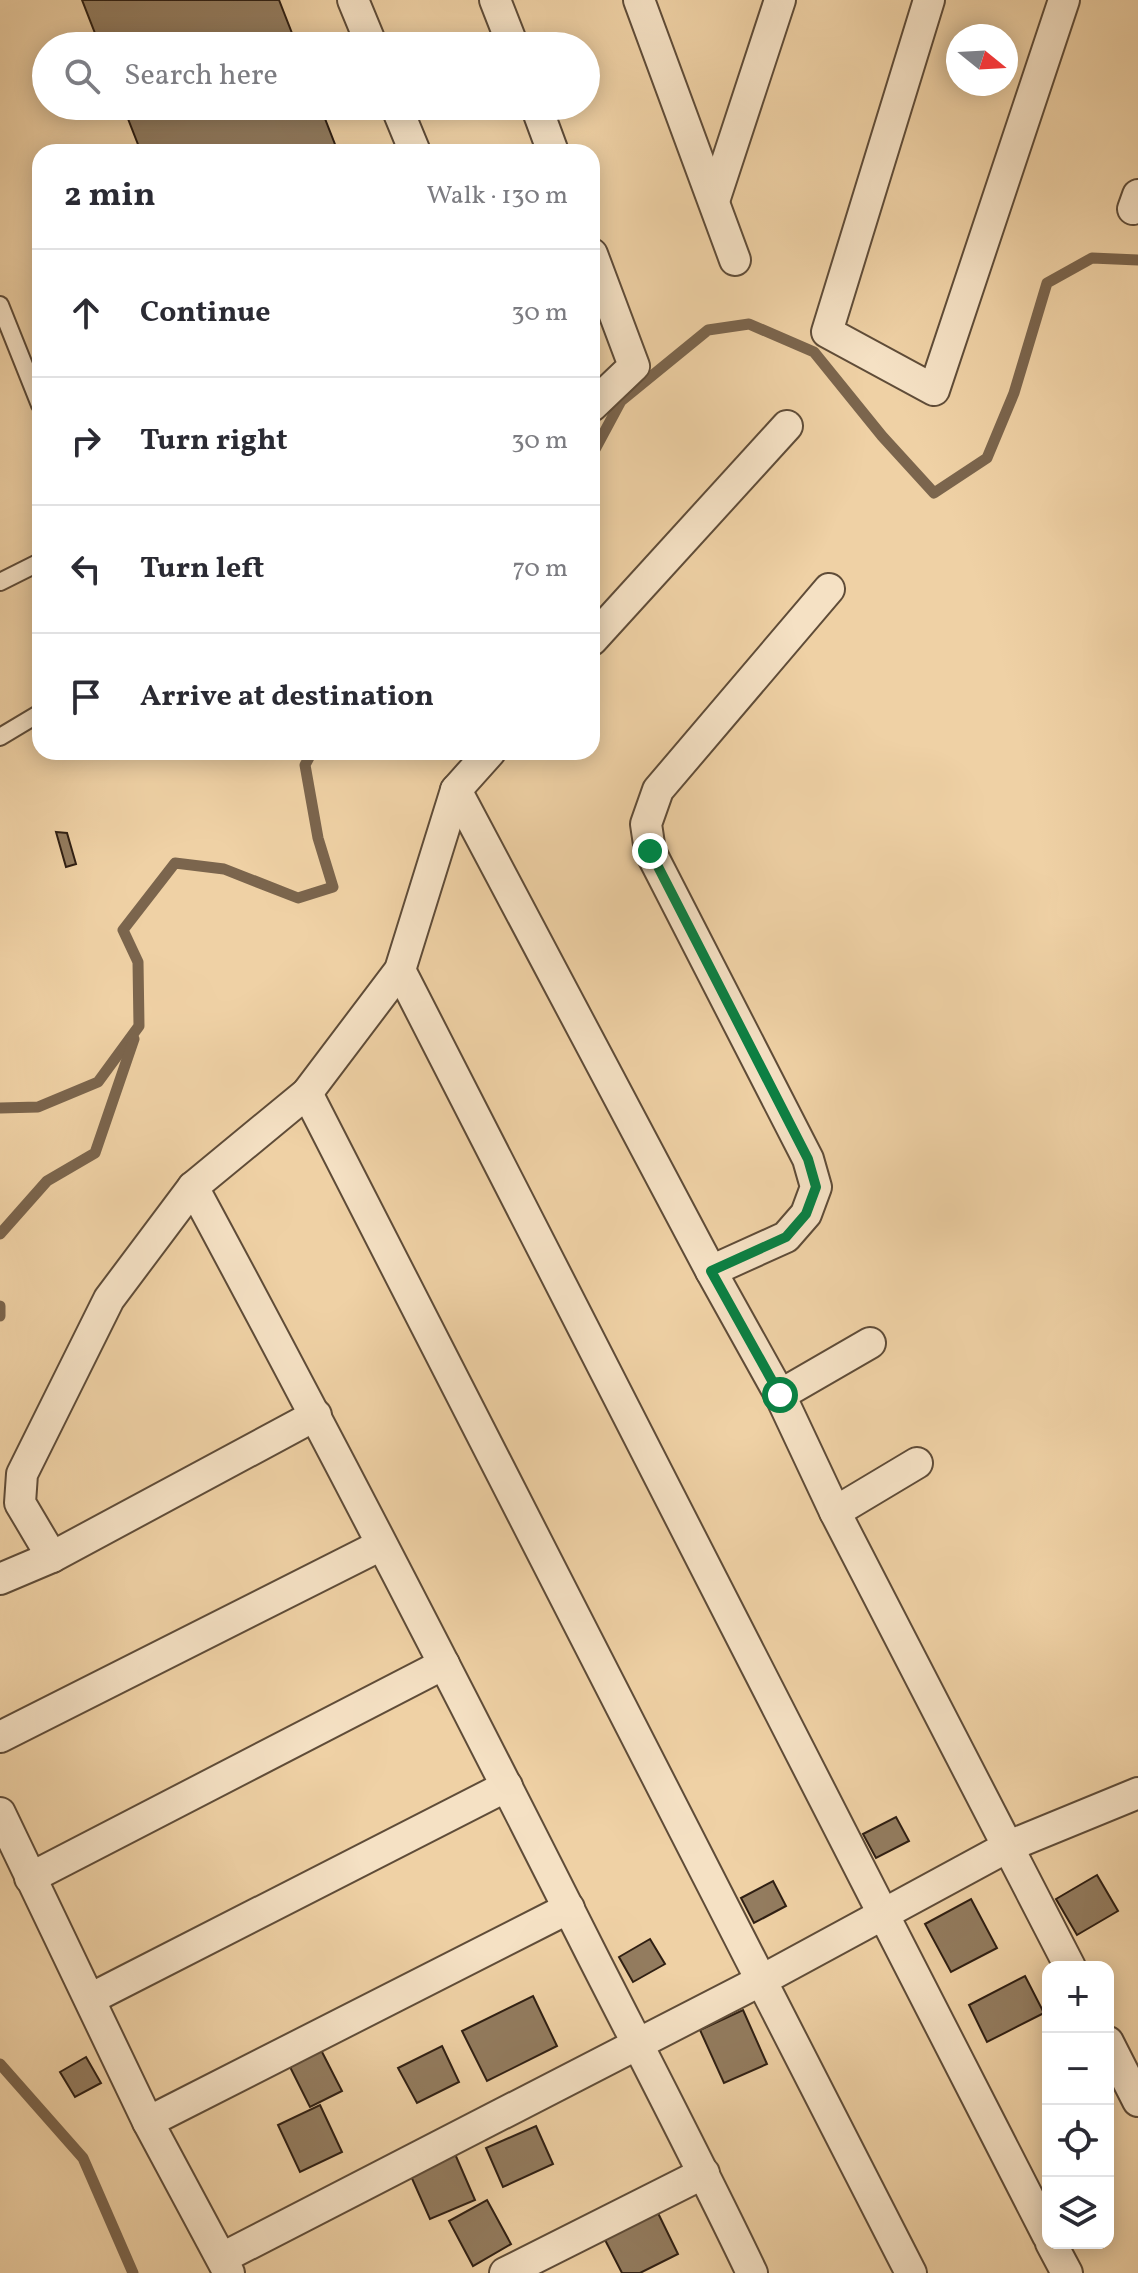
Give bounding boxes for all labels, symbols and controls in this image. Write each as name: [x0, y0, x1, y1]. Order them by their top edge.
north arrow: [946, 24, 1018, 96]
search box: [32, 32, 600, 120]
icon: search: [60, 54, 104, 98]
text: Search here: [124, 55, 278, 97]
text: 2 min: [64, 173, 156, 220]
text: Walk · 130 m: [427, 178, 568, 214]
icon: ahead: [64, 291, 108, 335]
text: Continue: [140, 292, 271, 334]
text: 30 m: [511, 295, 568, 331]
icon: right: [64, 419, 108, 463]
text: Turn right: [140, 420, 288, 462]
text: 30 m: [511, 423, 568, 459]
icon: left: [64, 547, 108, 591]
text: Turn left: [140, 548, 264, 590]
text: 70 m: [513, 551, 568, 587]
icon: arrive: [64, 675, 108, 719]
text: Arrive at destination: [140, 676, 434, 718]
route end: [632, 833, 668, 869]
route start: [762, 1377, 798, 1413]
map controls: [1042, 1961, 1114, 2249]
button: +: [1042, 1961, 1114, 2033]
button: −: [1042, 2033, 1114, 2105]
button: locate: [1042, 2105, 1114, 2177]
button: layers: [1042, 2177, 1114, 2249]

